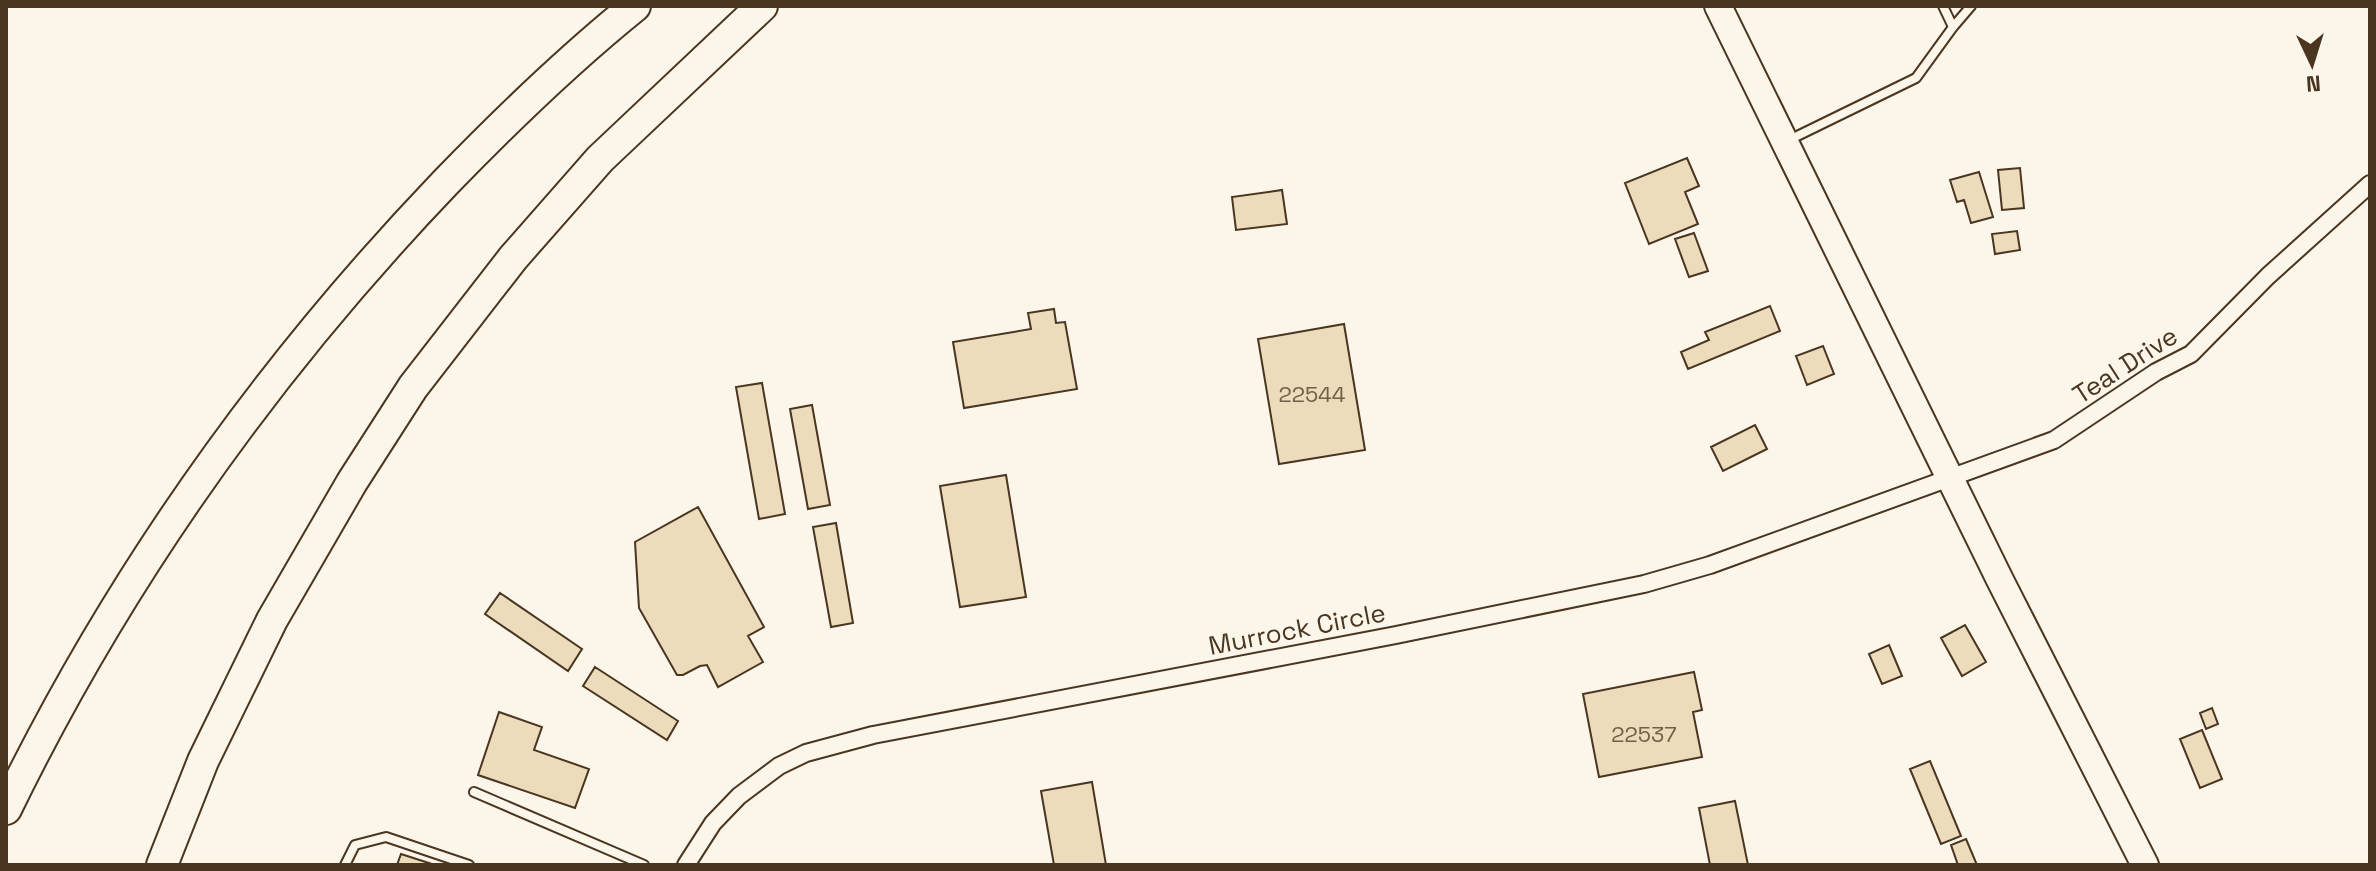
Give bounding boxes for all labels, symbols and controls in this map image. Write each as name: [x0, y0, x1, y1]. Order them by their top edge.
north arrow: [2272, 24, 2352, 104]
text: N: [2305, 69, 2322, 98]
street label: Teal Drive: [2066, 319, 2184, 411]
house number: 22544: [1278, 380, 1346, 408]
street label: Murrock Circle: [1206, 595, 1388, 663]
house number: 22537: [1611, 720, 1677, 748]

